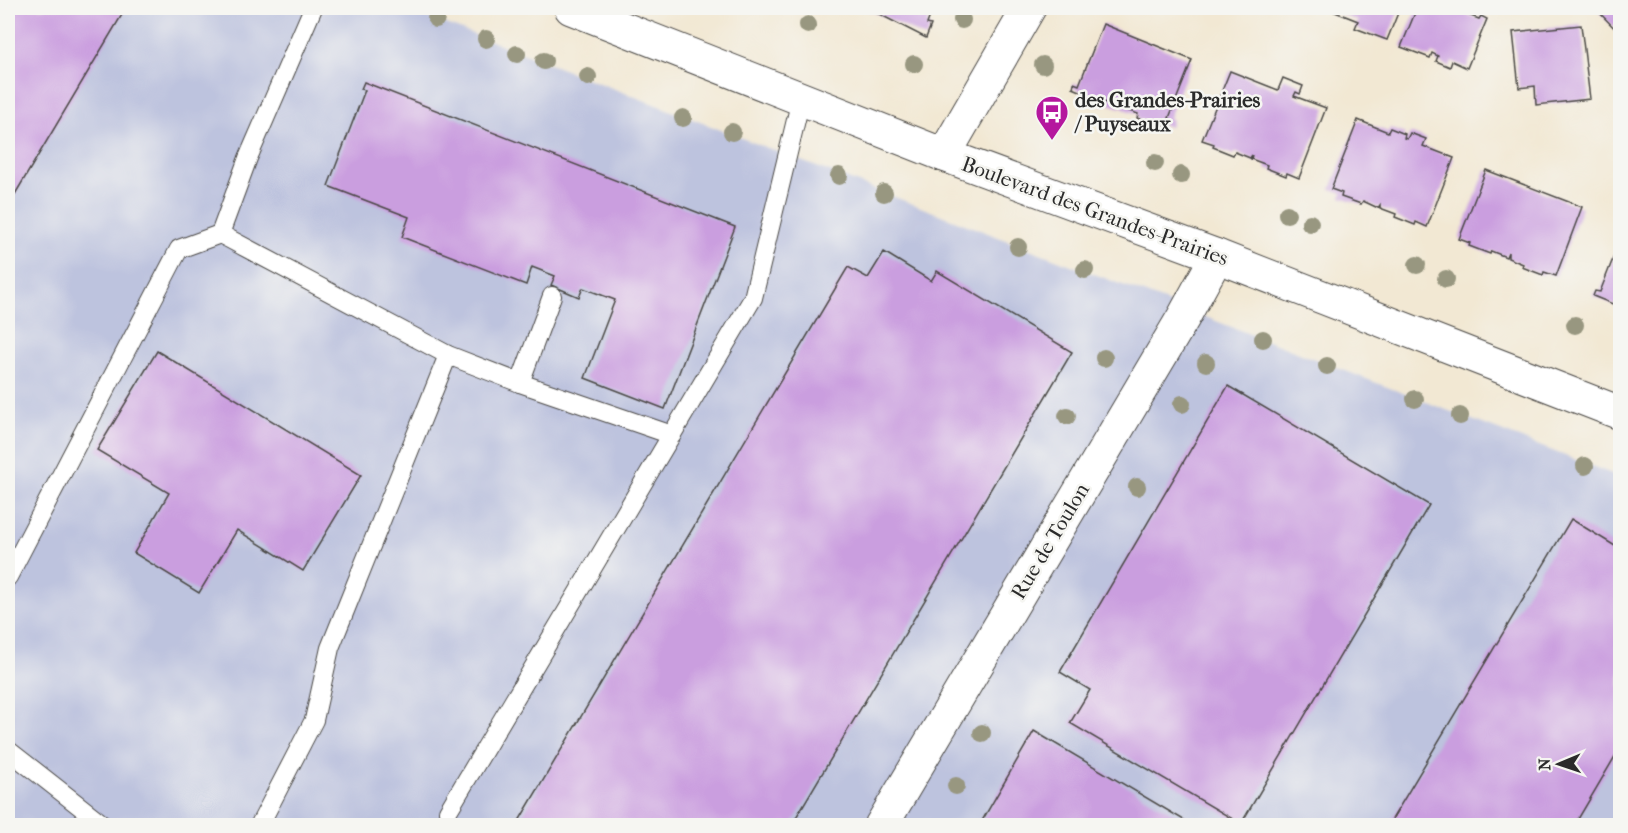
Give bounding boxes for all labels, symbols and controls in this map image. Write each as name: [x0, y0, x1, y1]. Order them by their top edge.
place label: des Grandes-Prairies / Puyseaux: [1074, 88, 1261, 136]
bus stop icon: des Grandes-Prairies / Puyseaux: [1034, 94, 1070, 141]
street label: Boulevard des Grandes-Prairies: [958, 152, 1232, 271]
street label: Rue de Toulon: [1006, 479, 1094, 603]
north arrow: [1529, 734, 1589, 794]
text: N: [1535, 757, 1554, 771]

